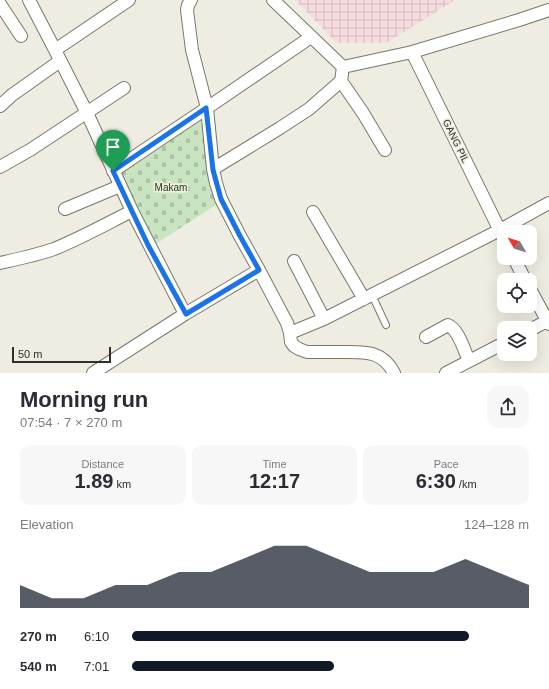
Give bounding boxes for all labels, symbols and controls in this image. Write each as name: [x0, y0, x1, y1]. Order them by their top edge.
street label: GANG PIL: [441, 117, 471, 165]
pin: [96, 130, 130, 171]
icon: arrive: [102, 136, 124, 158]
park label: Makam: [155, 182, 187, 193]
north arrow: [497, 225, 537, 265]
map controls: [497, 225, 537, 361]
button: locate: [497, 273, 537, 313]
button: layers: [497, 321, 537, 361]
scale bar: [12, 345, 111, 364]
text: 50 m: [18, 348, 42, 360]
button: share: [487, 386, 529, 428]
text: Morning run: [20, 387, 148, 412]
text: 07:54 · 7 × 270 m: [20, 415, 122, 430]
text: Distance: [81, 458, 124, 470]
text: Time: [262, 458, 287, 470]
text: Pace: [434, 458, 459, 470]
text: 1.89: [74, 470, 113, 492]
text: 12:17: [249, 470, 300, 492]
text: 6:30: [416, 470, 456, 492]
text: km: [113, 478, 131, 490]
text: /km: [456, 478, 477, 490]
text: Elevation: [20, 517, 73, 532]
text: 124–128 m: [464, 517, 529, 532]
text: 270 m: [20, 629, 57, 644]
text: 6:10: [84, 629, 109, 644]
text: 540 m: [20, 659, 57, 674]
text: 7:01: [84, 659, 109, 674]

